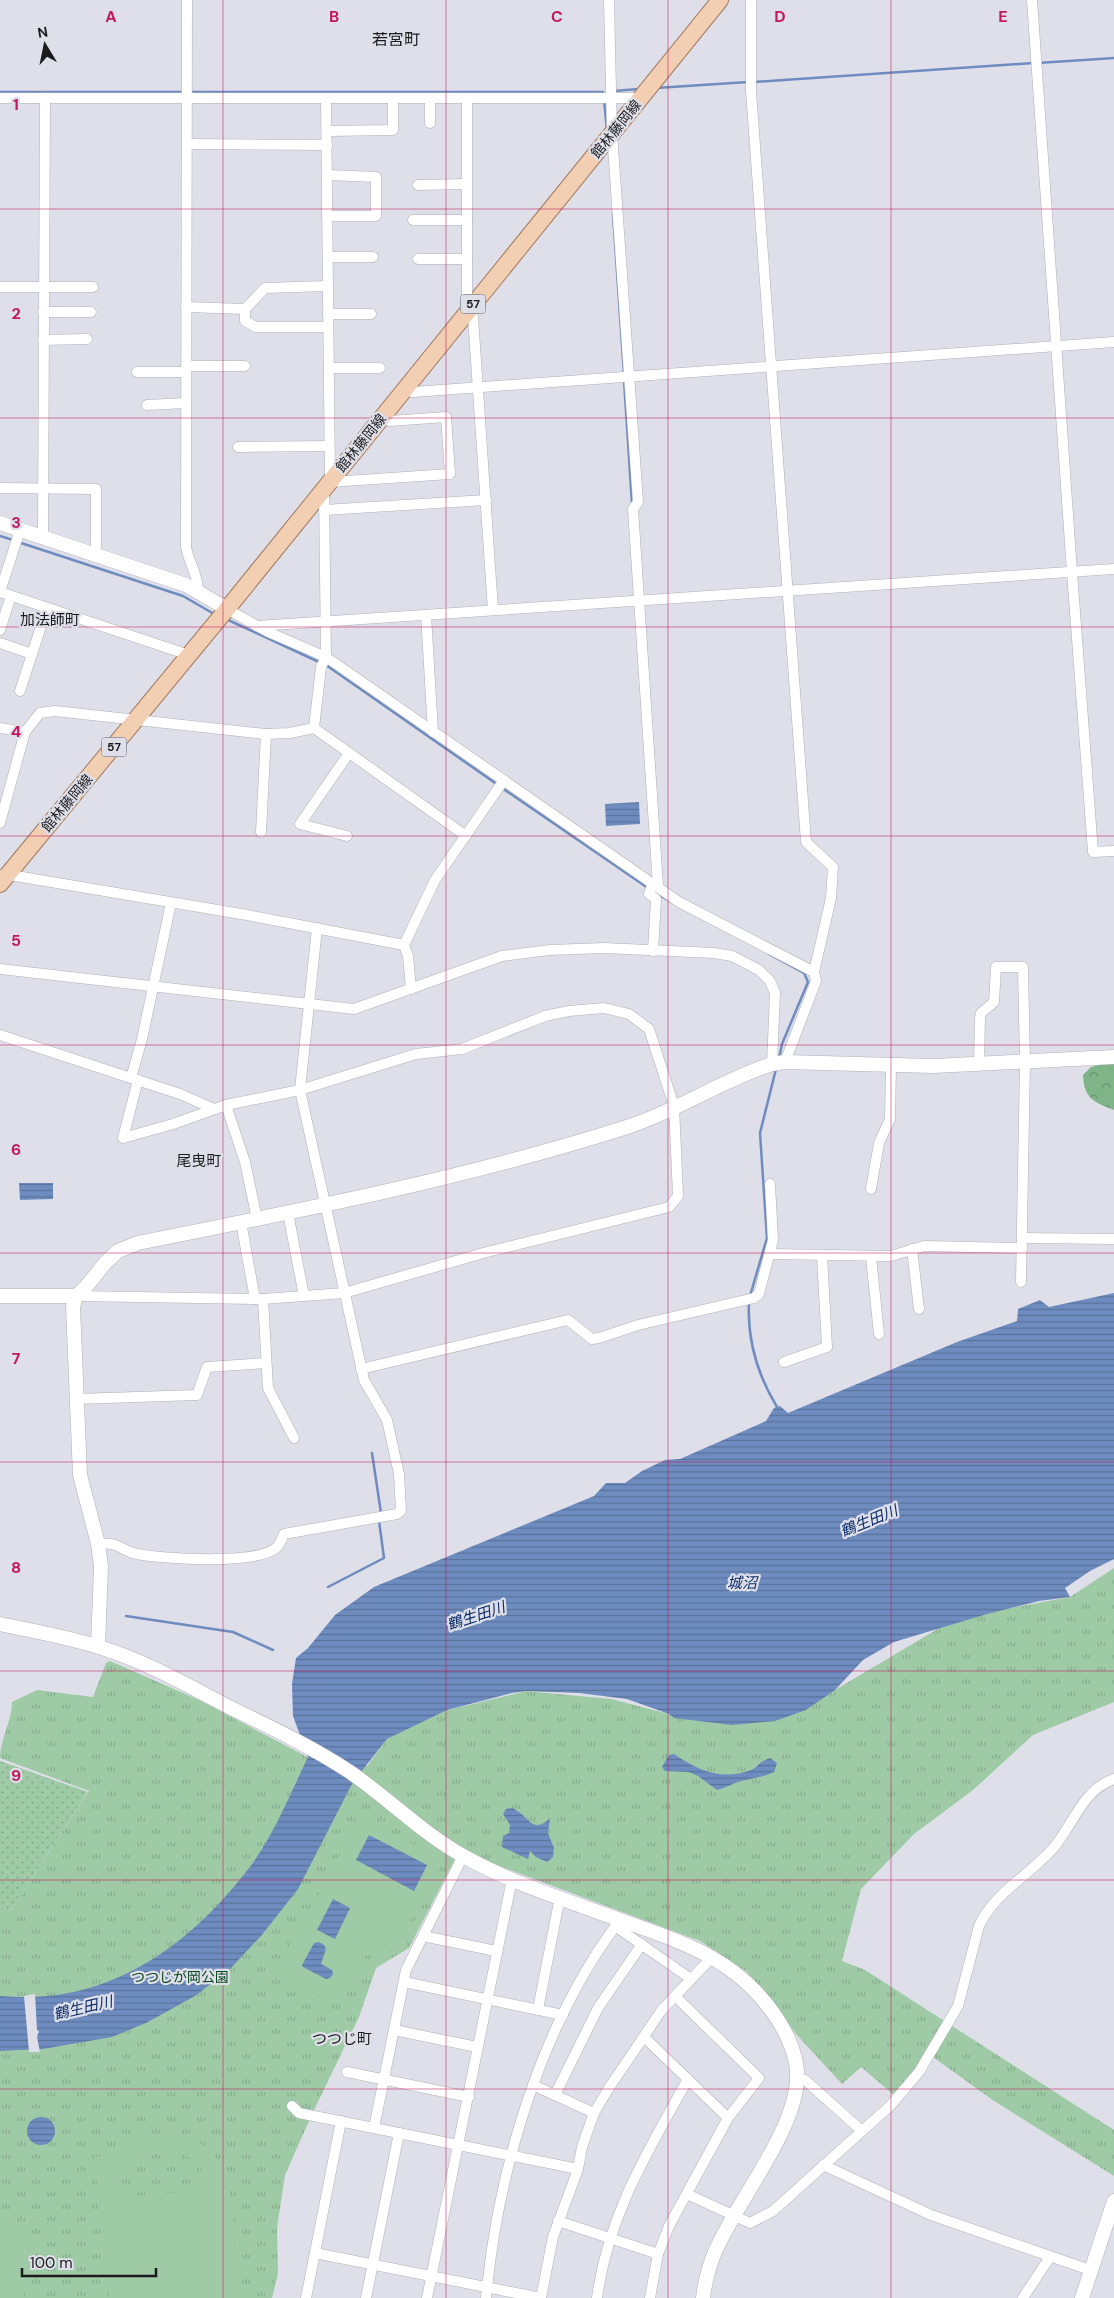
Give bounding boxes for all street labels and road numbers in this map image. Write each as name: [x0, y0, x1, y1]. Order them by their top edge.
street label: 館林藤岡線: [587, 96, 645, 162]
road number: 57: [460, 294, 486, 314]
street label: 館林藤岡線: [332, 410, 390, 476]
road number: 57: [102, 738, 126, 756]
street label: 館林藤岡線: [38, 770, 96, 836]

